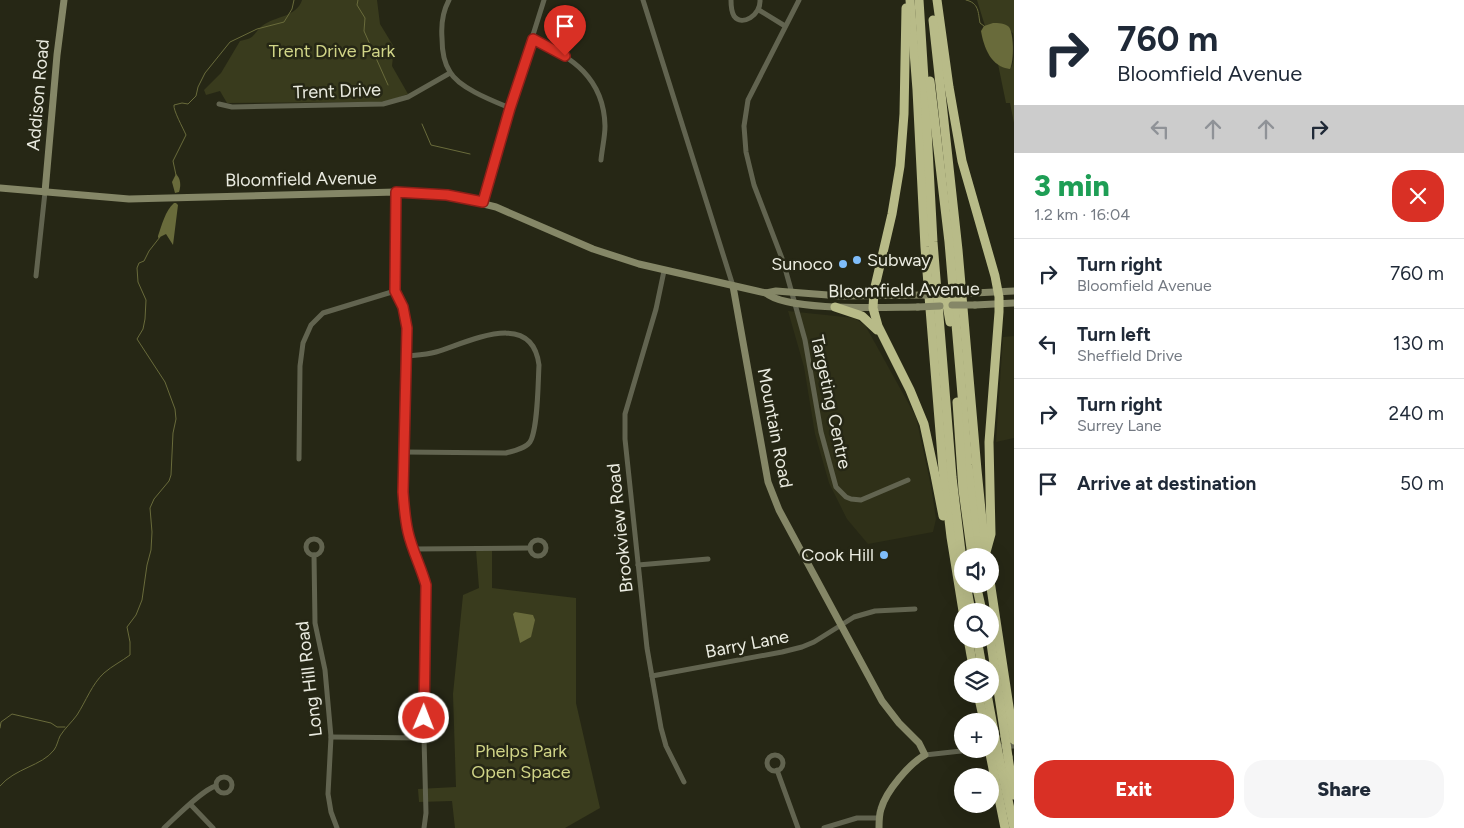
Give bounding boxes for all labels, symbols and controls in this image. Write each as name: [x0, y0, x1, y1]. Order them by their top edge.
pin: [544, 5, 586, 56]
icon: arrive: [551, 12, 579, 40]
text: 760 m: [1117, 18, 1218, 60]
icon: right: [1034, 20, 1099, 85]
street label: Addison Road: [22, 38, 54, 152]
park label: Trent Drive Park: [269, 40, 396, 62]
text: Bloomfield Avenue: [1117, 60, 1302, 87]
street label: Trent Drive: [293, 78, 381, 104]
icon: left: [1146, 115, 1174, 143]
icon: ahead: [1199, 115, 1227, 143]
icon: ahead: [1252, 115, 1280, 143]
icon: right: [1305, 115, 1333, 143]
street label: Bloomfield Avenue: [225, 167, 377, 191]
text: 3 min: [1034, 167, 1110, 204]
button: close: [1392, 170, 1444, 222]
text: 1.2 km · 16:04: [1034, 205, 1130, 224]
place label: Subway: [867, 249, 931, 271]
place label: Sunoco: [771, 253, 833, 275]
text: Turn right: [1077, 253, 1163, 276]
marker: Subway: [851, 254, 863, 266]
marker: Sunoco: [837, 258, 849, 270]
icon: right: [1034, 260, 1062, 288]
text: 760 m: [1390, 262, 1444, 285]
text: Bloomfield Avenue: [1077, 276, 1212, 295]
street label: Bloomfield Avenue: [828, 278, 980, 302]
text: Turn left: [1077, 323, 1151, 346]
icon: left: [1034, 330, 1062, 358]
text: 130 m: [1393, 332, 1444, 355]
street label: Targeting Centre: [806, 333, 856, 471]
text: Sheffield Drive: [1077, 346, 1183, 365]
street label: Mountain Road: [753, 366, 797, 490]
text: Turn right: [1077, 393, 1163, 416]
icon: right: [1034, 400, 1062, 428]
text: 240 m: [1389, 402, 1444, 425]
text: Surrey Lane: [1077, 416, 1162, 435]
street label: Brookview Road: [602, 462, 638, 594]
icon: arrive: [1034, 470, 1062, 498]
text: Arrive at destination: [1077, 472, 1256, 495]
text: 50 m: [1400, 472, 1444, 495]
place label: Cook Hill: [801, 544, 874, 566]
map controls: [954, 548, 999, 813]
button: sound: [954, 548, 999, 593]
marker: Cook Hill: [878, 549, 890, 561]
button: search: [954, 603, 999, 648]
street label: Long Hill Road: [291, 620, 327, 738]
street label: Barry Lane: [703, 625, 791, 663]
button: layers: [954, 658, 999, 703]
position arrow: [397, 691, 449, 743]
button: +: [954, 713, 999, 758]
park label: Phelps Park Open Space: [471, 740, 571, 783]
button: Exit: [1034, 760, 1234, 818]
button: Share: [1244, 760, 1444, 818]
button: −: [954, 768, 999, 813]

